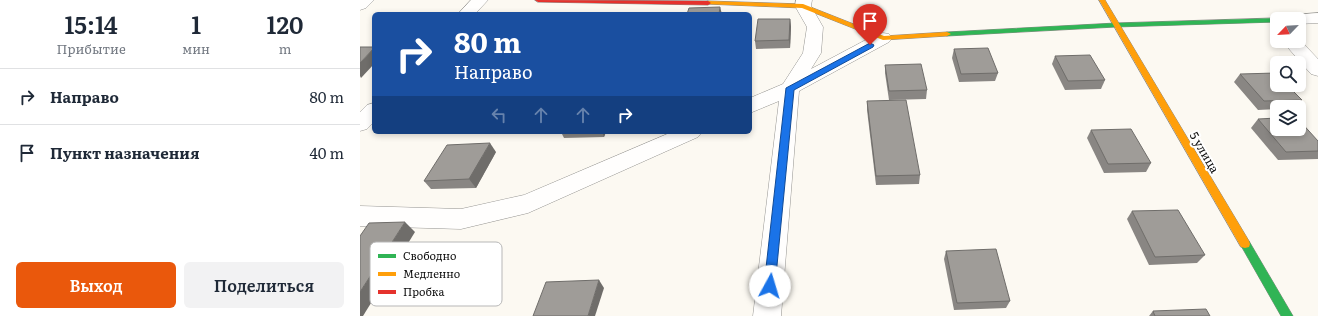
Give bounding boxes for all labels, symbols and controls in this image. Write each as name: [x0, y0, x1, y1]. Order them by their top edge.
pin: [853, 4, 887, 45]
text: 15:14: [64, 6, 118, 41]
text: 1: [191, 6, 201, 41]
text: 120: [267, 6, 303, 41]
icon: arrive: [859, 10, 881, 32]
north arrow: [1270, 12, 1306, 48]
map controls: [1270, 12, 1306, 136]
text: 80 m: [454, 20, 521, 62]
icon: right: [388, 28, 440, 80]
text: Прибытие: [57, 39, 126, 58]
text: мин: [182, 39, 210, 58]
text: m: [279, 39, 291, 58]
button: search: [1270, 56, 1306, 92]
text: Направо: [454, 58, 532, 85]
text: Направо: [50, 85, 119, 108]
text: 80 m: [310, 85, 344, 108]
icon: right: [16, 86, 38, 108]
button: layers: [1270, 100, 1306, 136]
icon: left: [488, 104, 510, 126]
icon: ahead: [530, 104, 552, 126]
icon: ahead: [572, 104, 594, 126]
icon: right: [614, 104, 636, 126]
street label: 5 улица: [1186, 128, 1224, 177]
text: Пункт назначения: [50, 141, 200, 164]
text: 40 m: [310, 141, 344, 164]
icon: arrive: [16, 142, 38, 164]
legend: [370, 242, 502, 306]
text: Свободно: [403, 247, 456, 263]
button: Выход: [16, 262, 176, 308]
button: Поделиться: [184, 262, 344, 308]
text: Медленно: [403, 265, 460, 281]
position arrow: [749, 265, 791, 307]
text: Пробка: [403, 283, 444, 299]

